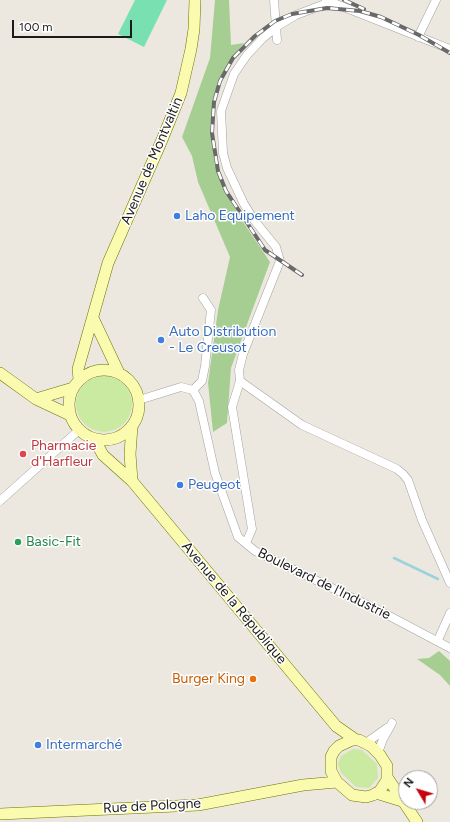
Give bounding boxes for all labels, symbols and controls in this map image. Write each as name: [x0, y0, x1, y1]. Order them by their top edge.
scale bar: [14, 12, 134, 38]
text: 100 m: [19, 20, 53, 34]
street label: Avenue de Montvaltin: [118, 95, 186, 227]
place label: Laho Equipement: [185, 208, 295, 224]
marker: Laho Equipement: [172, 211, 182, 221]
place label: Auto Distribution - Le Creusot: [169, 324, 276, 356]
marker: Auto Distribution - Le Creusot: [156, 335, 166, 345]
place label: Pharmacie d'Harfleur: [31, 438, 96, 470]
marker: Pharmacie d'Harfleur: [18, 449, 28, 459]
place label: Peugeot: [188, 477, 241, 493]
marker: Peugeot: [175, 480, 185, 490]
place label: Basic-Fit: [26, 534, 81, 550]
marker: Basic-Fit: [13, 537, 23, 547]
street label: Avenue de la République: [178, 538, 290, 668]
street label: Boulevard de l'Industrie: [255, 544, 393, 624]
place label: Burger King: [172, 671, 245, 687]
marker: Burger King: [248, 674, 258, 684]
place label: Intermarché: [46, 737, 122, 753]
marker: Intermarché: [33, 740, 43, 750]
north arrow: [398, 770, 438, 810]
text: N: [401, 776, 417, 790]
street label: Rue de Pologne: [103, 795, 201, 817]

